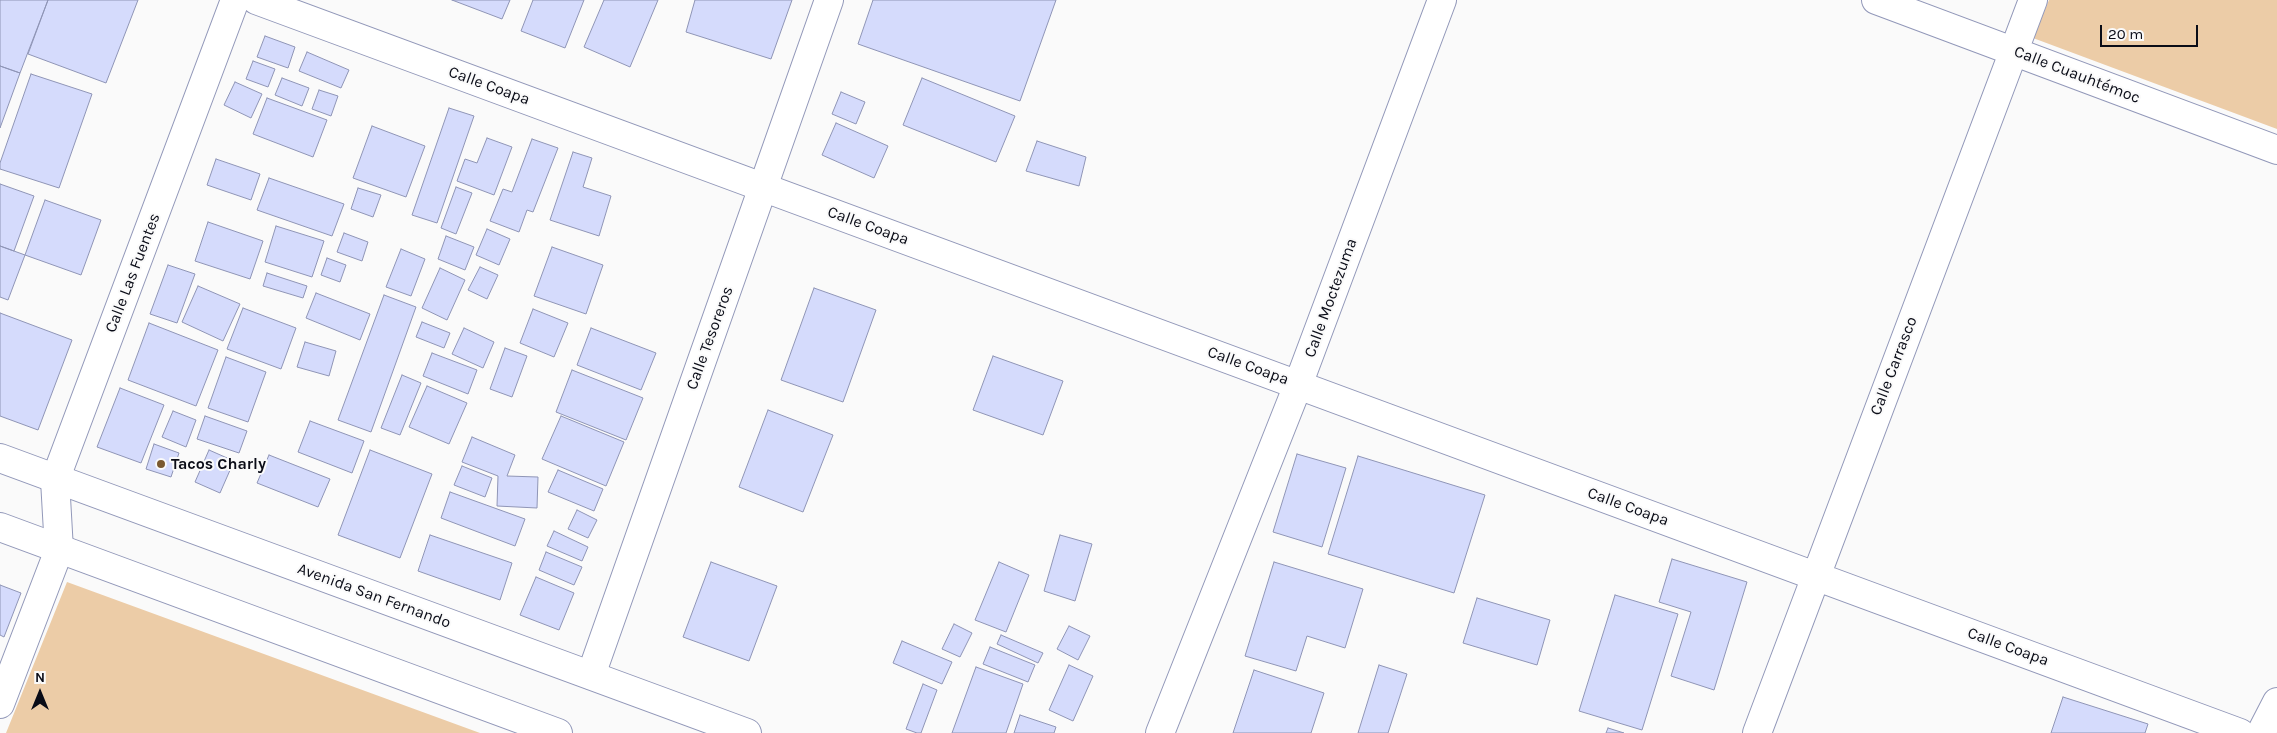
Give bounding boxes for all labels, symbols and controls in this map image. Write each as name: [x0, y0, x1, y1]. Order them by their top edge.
scale bar: [2102, 15, 2200, 47]
text: 20 m: [2108, 25, 2143, 43]
street label: Calle Cuauhtémoc: [2011, 42, 2143, 108]
street label: Calle Coapa: [446, 62, 532, 110]
street label: Calle Coapa: [825, 202, 911, 250]
street label: Calle Las Fuentes: [101, 211, 165, 335]
street label: Calle Moctezuma: [1301, 236, 1361, 360]
street label: Calle Tesoreros: [682, 284, 738, 392]
street label: Calle Carrasco: [1866, 314, 1922, 418]
street label: Calle Coapa: [1205, 342, 1291, 390]
place label: Tacos Charly: [171, 454, 266, 474]
marker: Tacos Charly: [155, 458, 167, 470]
street label: Calle Coapa: [1585, 483, 1671, 531]
street label: Avenida San Fernando: [295, 559, 453, 633]
street label: Calle Coapa: [1965, 623, 2051, 671]
north arrow: [15, 668, 65, 718]
text: N: [35, 669, 45, 686]

